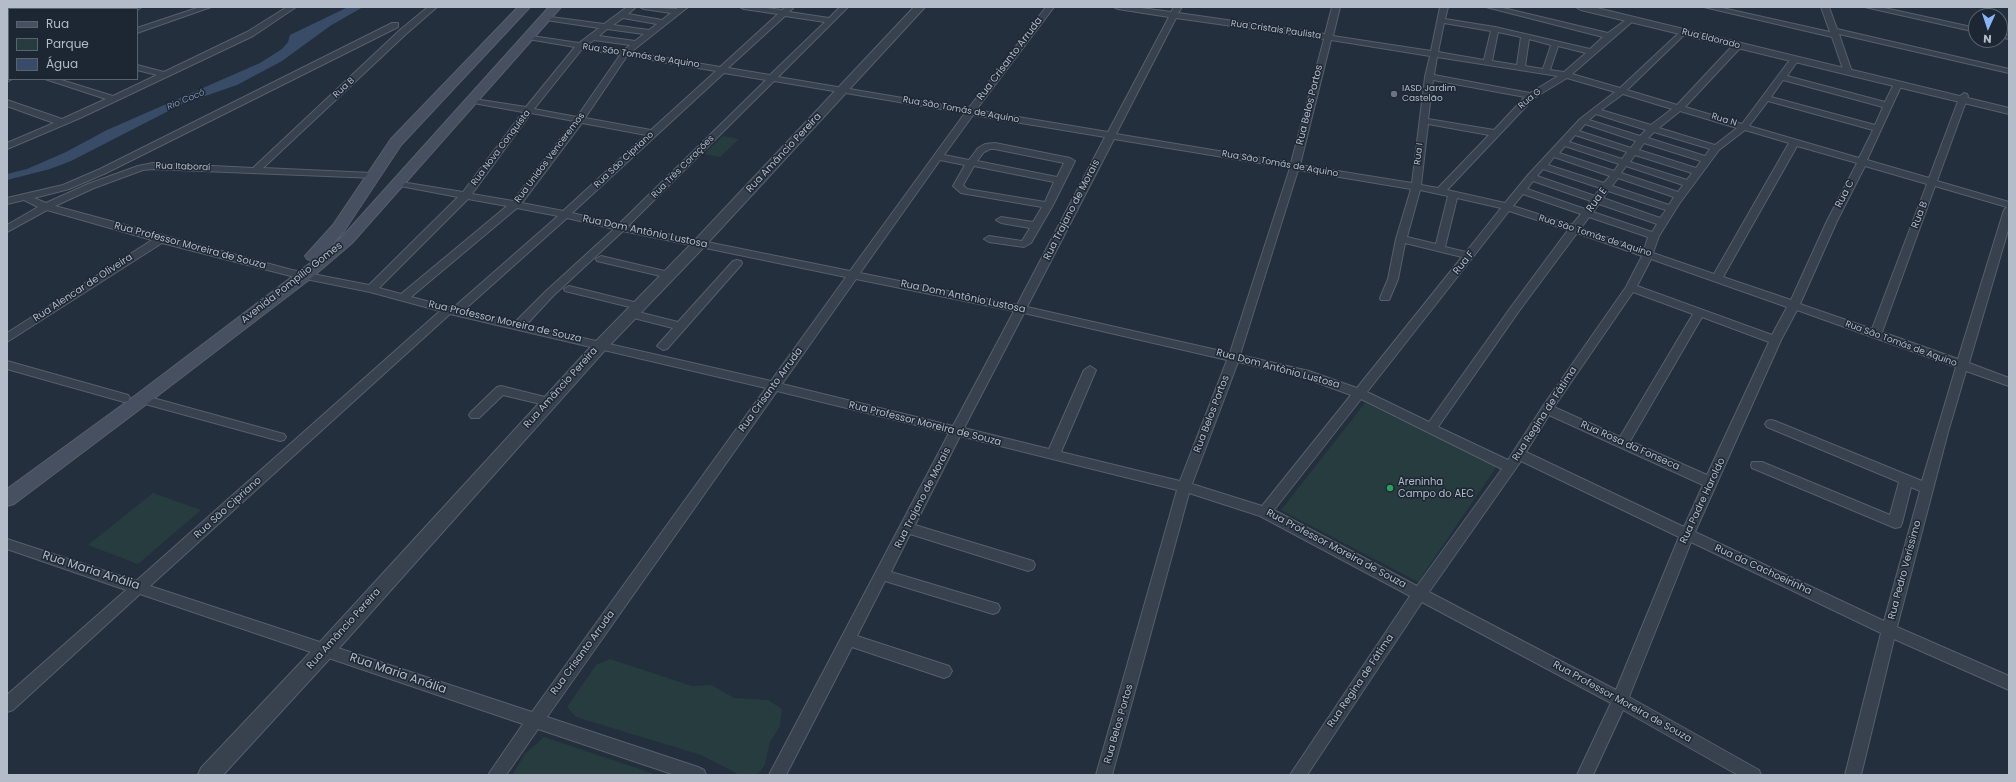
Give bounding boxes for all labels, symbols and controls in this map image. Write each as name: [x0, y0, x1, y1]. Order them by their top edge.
legend: [8, 8, 138, 80]
north arrow: [1968, 8, 2008, 48]
text: Rua: [46, 15, 69, 32]
street label: Rua Crisanto Arruda: [975, 15, 1045, 103]
street label: Rua Cristais Paulista: [1230, 18, 1322, 42]
street label: Rua Eldorado: [1681, 27, 1741, 51]
text: N: [1983, 31, 1992, 47]
text: Parque: [46, 35, 89, 52]
street label: Rua São Tomás de Aquino: [582, 41, 700, 71]
text: Água: [46, 55, 78, 72]
street label: Rua Belos Portos: [1294, 64, 1326, 146]
street label: Rua B: [331, 75, 357, 101]
place label: IASD Jardim Castelão: [1402, 84, 1456, 105]
street label: Rua G: [1516, 86, 1544, 112]
water label: Rio Cocó: [165, 87, 207, 113]
marker: IASD Jardim Castelão: [1389, 89, 1399, 99]
street label: Rua São Tomás de Aquino: [902, 94, 1020, 126]
street label: Rua Nova Conquista: [469, 108, 533, 188]
street label: Rua Unidos Venceremos: [513, 111, 587, 205]
street label: Rua Amâncio Pereira: [744, 111, 824, 195]
street label: Rua N: [1710, 111, 1738, 129]
street label: Rua São Cipriano: [592, 130, 656, 190]
street label: Rua Três Corações: [649, 133, 717, 201]
street label: Rua I: [1412, 142, 1426, 166]
street label: Rua São Tomás de Aquino: [1221, 148, 1339, 180]
street label: Rua Trajano de Morais: [1041, 158, 1103, 262]
street label: Rua Itaboraí: [155, 161, 211, 173]
street label: Rua C: [1833, 178, 1857, 210]
street label: Rua E: [1584, 186, 1610, 214]
street label: Rua B: [1909, 200, 1931, 230]
street label: Rua Dom Antônio Lustosa: [581, 213, 709, 251]
street label: Rua São Tomás de Aquino: [1537, 213, 1653, 259]
street label: Rua Professor Moreira de Souza: [113, 220, 267, 272]
street label: Avenida Pompílio Gomes: [239, 240, 345, 326]
street label: Rua F: [1451, 249, 1477, 277]
street label: Rua Alencar de Oliveira: [31, 251, 135, 325]
street label: Rua Dom Antônio Lustosa: [899, 278, 1027, 316]
street label: Rua Professor Moreira de Souza: [427, 299, 583, 345]
street label: Rua São Tomás de Aquino: [1844, 319, 1958, 369]
street label: Rua Amâncio Pereira: [522, 345, 600, 431]
street label: Rua Crisanto Arruda: [736, 346, 806, 434]
street label: Rua Dom Antônio Lustosa: [1215, 347, 1341, 391]
street label: Rua Regina de Fátima: [1510, 365, 1580, 463]
street label: Rua Belos Portos: [1192, 373, 1232, 455]
street label: Rua Professor Moreira de Souza: [848, 399, 1002, 449]
street label: Rua Rosa da Fonseca: [1579, 419, 1681, 473]
street label: Rua Trajano de Morais: [892, 446, 954, 550]
street label: Rua Padre Haroldo: [1678, 456, 1728, 546]
street label: Rua São Cipriano: [192, 475, 264, 541]
place label: Areninha Campo do AEC: [1398, 476, 1474, 500]
marker: Areninha Campo do AEC: [1385, 483, 1395, 493]
street label: Rua Professor Moreira de Souza: [1264, 507, 1408, 591]
street label: Rua Pedro Veríssimo: [1886, 519, 1924, 621]
street label: Rua da Cachoeirinha: [1712, 542, 1814, 598]
street label: Rua Maria Anália: [41, 548, 141, 594]
street label: Rua Amâncio Pereira: [305, 586, 383, 672]
street label: Rua Crisanto Arruda: [548, 609, 618, 697]
street label: Rua Regina de Fátima: [1325, 632, 1397, 730]
street label: Rua Maria Anália: [348, 651, 448, 697]
street label: Rua Professor Moreira de Souza: [1551, 659, 1693, 745]
street label: Rua Belos Portos: [1102, 683, 1136, 765]

